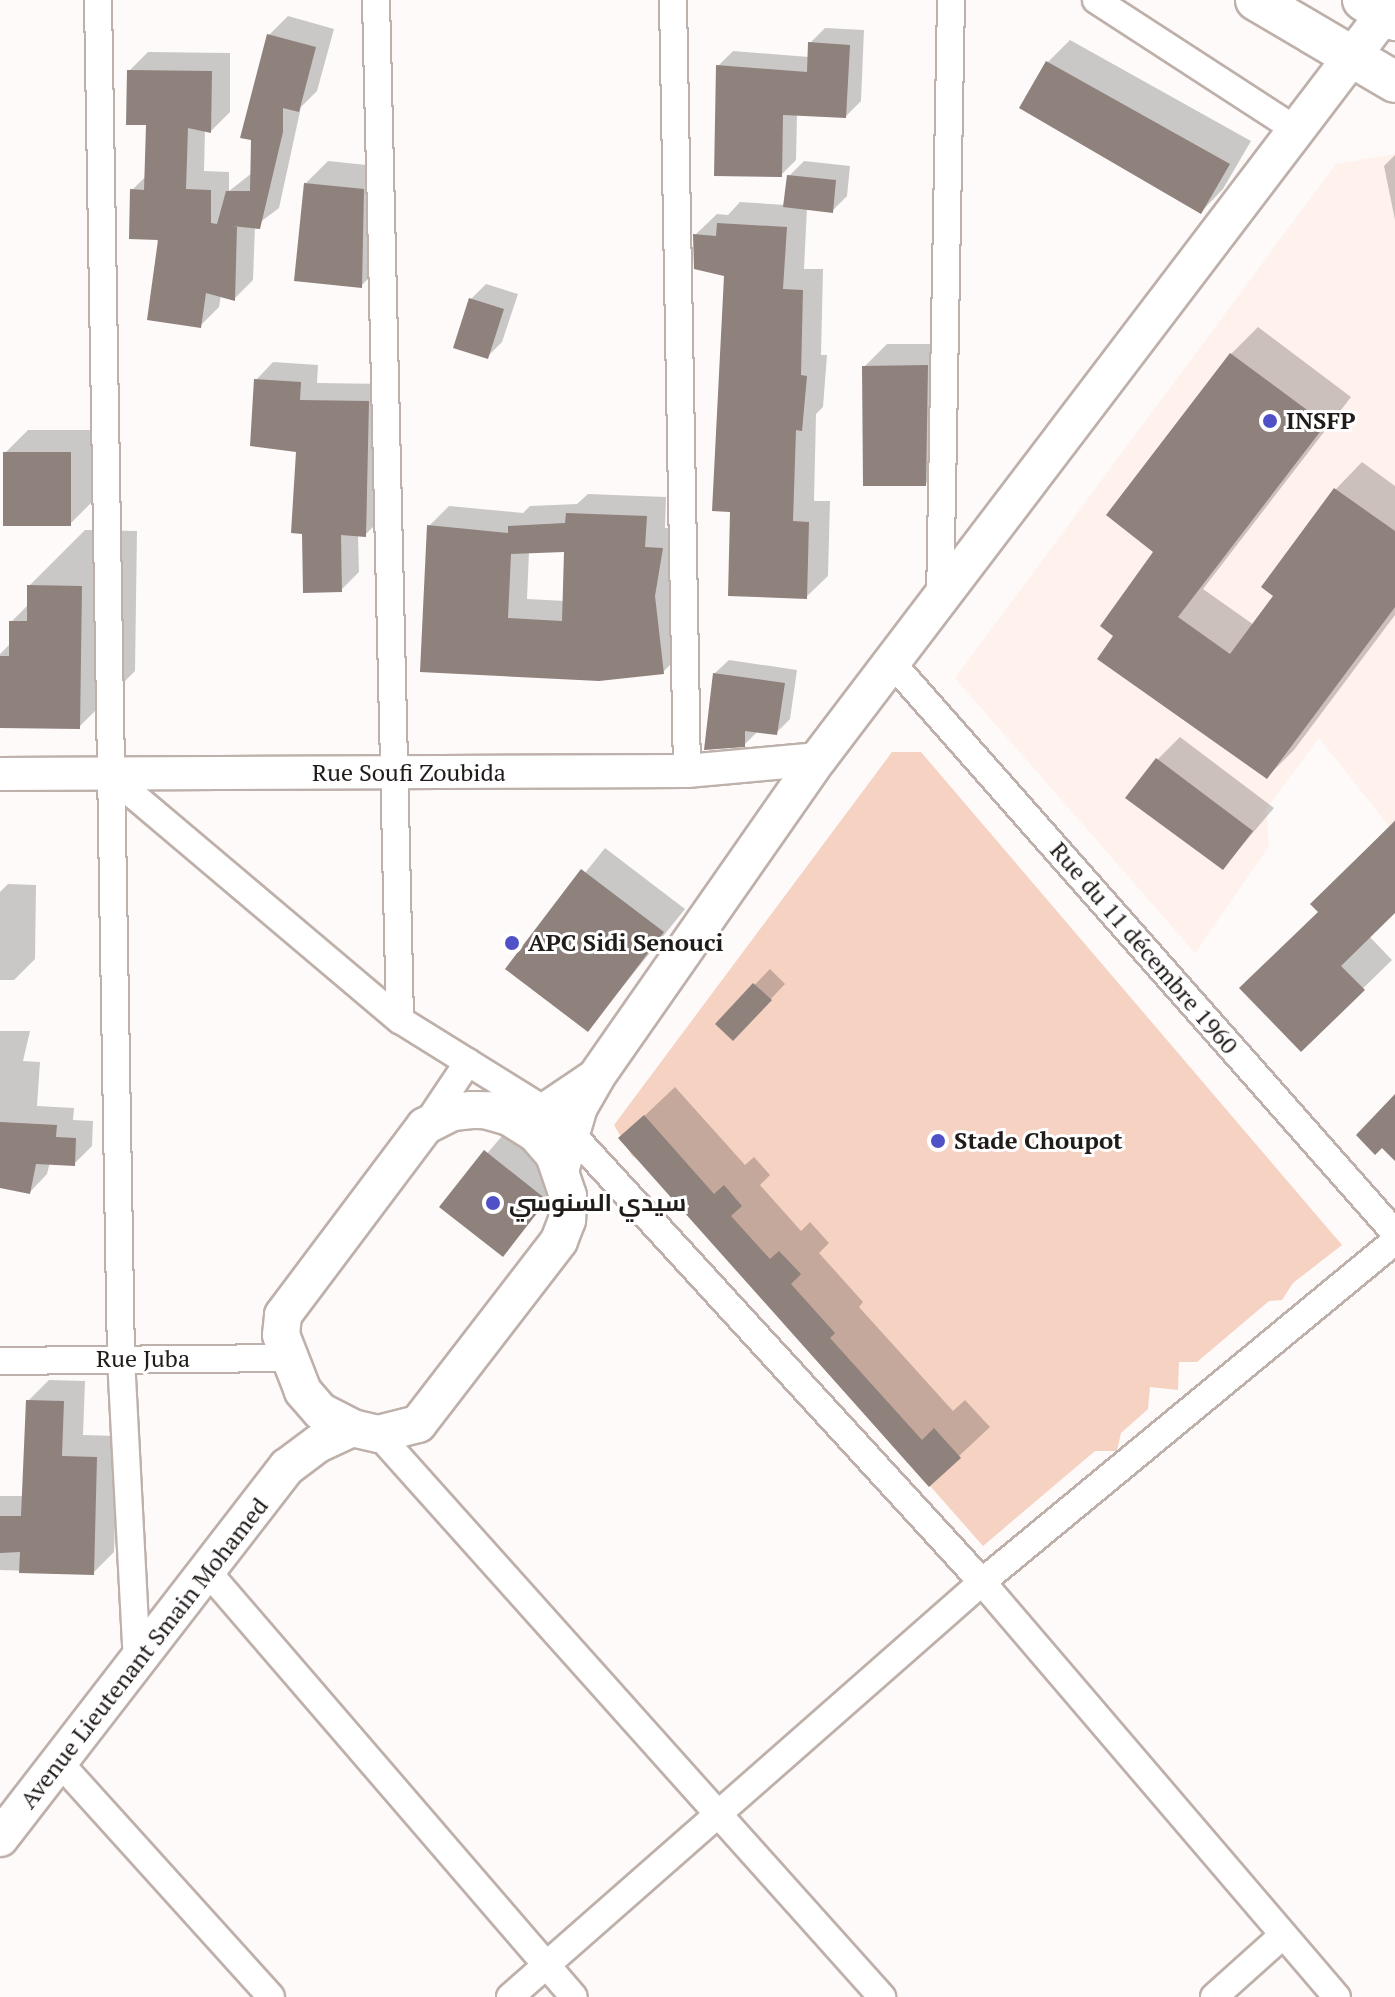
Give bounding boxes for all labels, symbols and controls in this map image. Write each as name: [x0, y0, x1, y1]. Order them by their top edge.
place label: INSFP: [1286, 407, 1356, 435]
marker: INSFP: [1261, 412, 1279, 430]
street label: Rue Soufi Zoubida: [312, 759, 506, 787]
street label: Rue du 11 décembre 1960: [1044, 836, 1244, 1060]
place label: APC Sidi Senouci: [528, 929, 723, 957]
marker: APC Sidi Senouci: [503, 934, 521, 952]
place label: Stade Choupot: [954, 1127, 1123, 1155]
marker: Stade Choupot: [929, 1132, 947, 1150]
place label: سيدي السنوسي: [509, 1189, 686, 1217]
marker: سيدي السنوسي: [484, 1194, 502, 1212]
street label: Rue Juba: [96, 1345, 190, 1373]
street label: Avenue Lieutenant Smain Mohamed: [14, 1492, 274, 1814]

